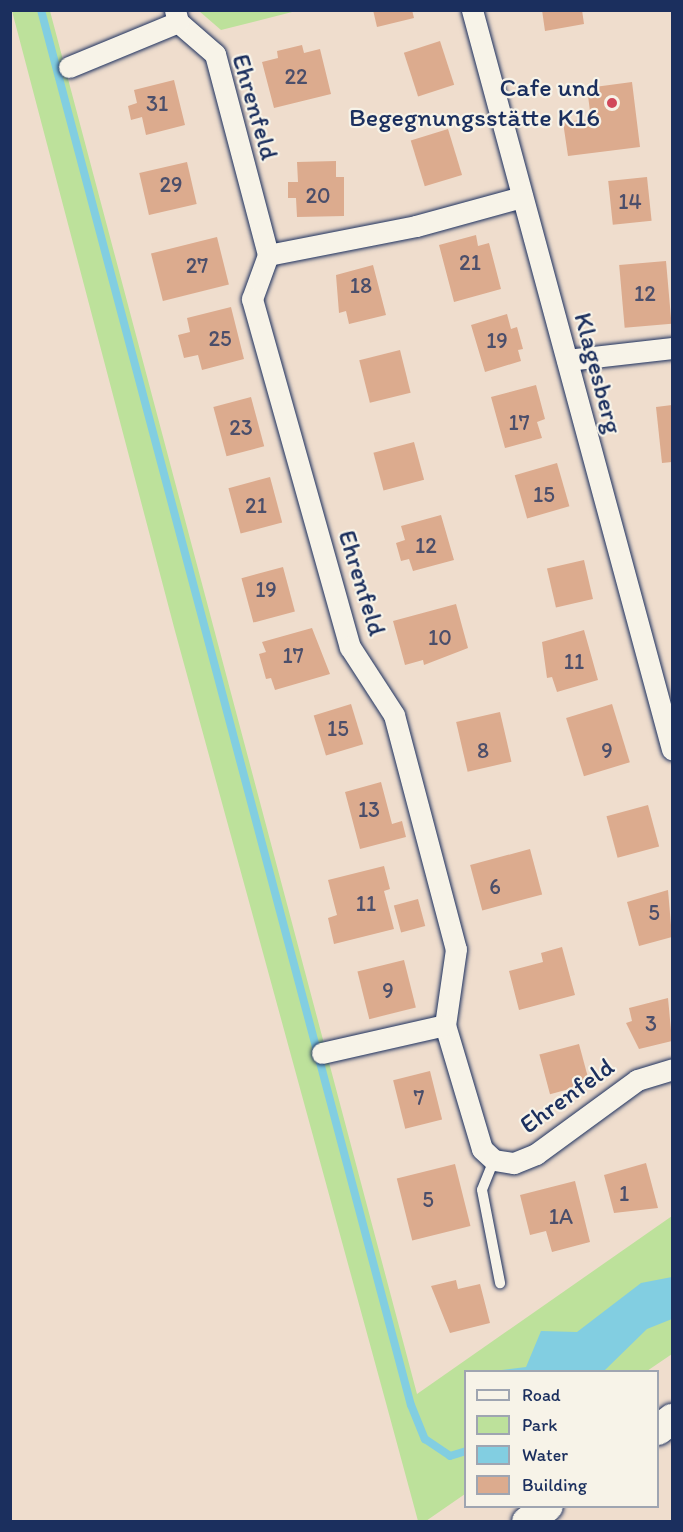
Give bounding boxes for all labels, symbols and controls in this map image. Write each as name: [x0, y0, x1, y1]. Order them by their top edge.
street label: Ehrenfeld: [225, 50, 285, 164]
house number: 22: [284, 64, 308, 90]
place label: Cafe und Begegnungsstätte K16: [349, 72, 600, 134]
house number: 31: [146, 91, 168, 117]
marker: Cafe und Begegnungsstätte K16: [605, 96, 619, 110]
house number: 29: [159, 172, 183, 198]
house number: 20: [305, 183, 331, 209]
house number: 14: [618, 189, 642, 215]
house number: 21: [459, 250, 481, 276]
house number: 27: [186, 253, 208, 279]
house number: 18: [350, 273, 372, 299]
house number: 12: [634, 281, 656, 307]
street label: Klagesberg: [567, 309, 629, 437]
house number: 25: [208, 326, 232, 352]
house number: 19: [486, 328, 508, 354]
house number: 17: [508, 410, 530, 436]
house number: 23: [229, 415, 253, 441]
house number: 15: [533, 482, 555, 508]
house number: 21: [245, 493, 267, 519]
street label: Ehrenfeld: [331, 526, 393, 640]
house number: 12: [415, 533, 437, 559]
house number: 19: [255, 577, 277, 603]
house number: 10: [428, 625, 452, 651]
house number: 17: [282, 643, 304, 669]
house number: 11: [564, 649, 584, 675]
house number: 15: [327, 716, 349, 742]
house number: 8: [477, 738, 489, 764]
house number: 9: [601, 738, 613, 764]
house number: 13: [358, 797, 380, 823]
house number: 6: [489, 874, 501, 900]
house number: 11: [356, 891, 376, 917]
house number: 5: [648, 900, 660, 926]
house number: 9: [382, 978, 394, 1004]
house number: 3: [645, 1011, 657, 1037]
street label: Ehrenfeld: [514, 1051, 620, 1141]
house number: 7: [414, 1085, 424, 1111]
house number: 1: [619, 1181, 629, 1207]
house number: 5: [422, 1187, 434, 1213]
house number: 1A: [549, 1204, 573, 1230]
legend: [464, 1370, 659, 1508]
text: Road: [522, 1384, 561, 1406]
text: Park: [522, 1414, 557, 1436]
text: Water: [522, 1444, 568, 1466]
text: Building: [522, 1474, 587, 1496]

